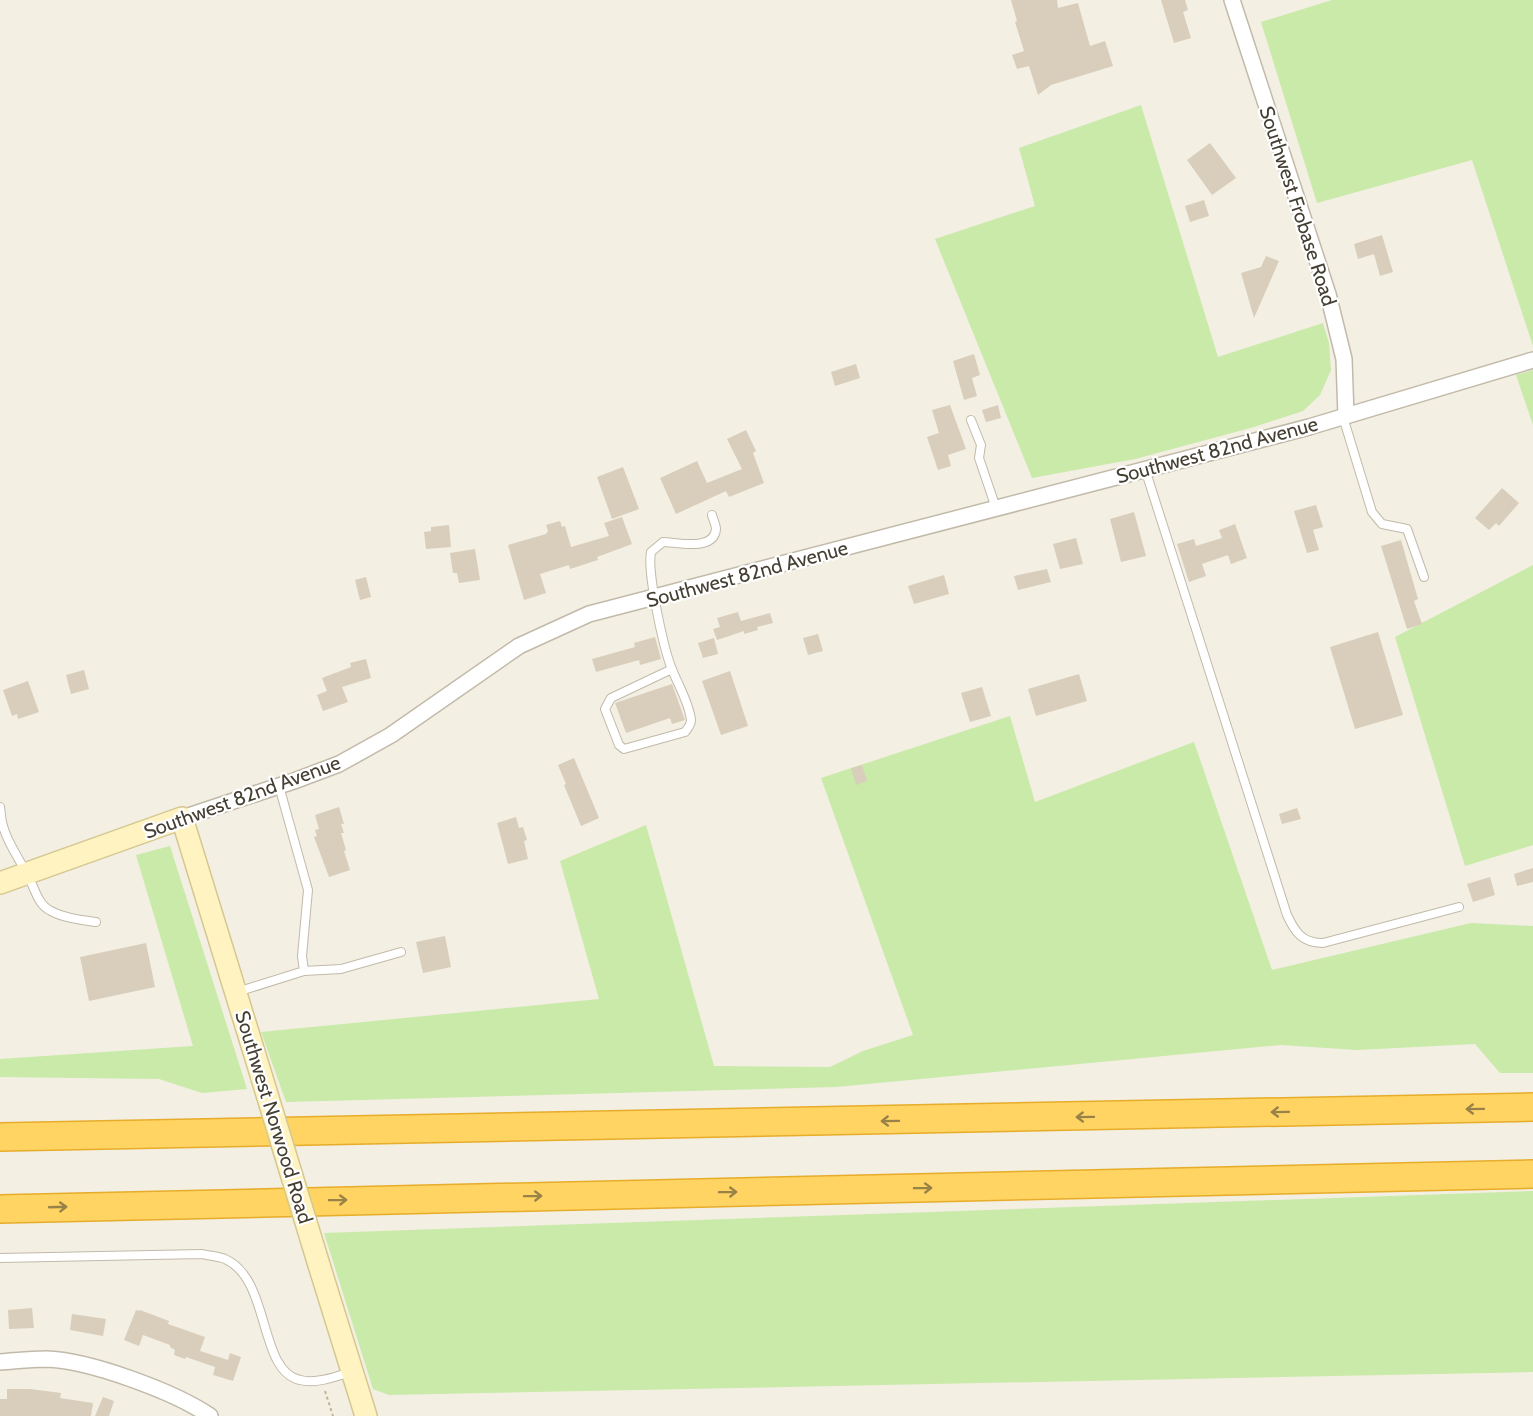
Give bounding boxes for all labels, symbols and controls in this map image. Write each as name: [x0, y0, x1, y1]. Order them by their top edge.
street label: Southwest Frobase Road: [1254, 103, 1342, 309]
street label: Southwest 82nd Avenue: [1114, 412, 1320, 488]
street label: Southwest 82nd Avenue: [644, 536, 850, 612]
street label: Southwest 82nd Avenue: [140, 750, 344, 844]
street label: Southwest Norwood Road: [230, 1008, 318, 1226]
one-way arrow: [1465, 1103, 1485, 1114]
one-way arrow: [1270, 1107, 1290, 1118]
one-way arrow: [1075, 1111, 1095, 1123]
one-way arrow: [880, 1115, 900, 1127]
one-way arrow: [913, 1182, 933, 1193]
one-way arrow: [718, 1186, 738, 1198]
one-way arrow: [523, 1190, 543, 1202]
one-way arrow: [328, 1195, 348, 1206]
one-way arrow: [48, 1202, 68, 1213]

